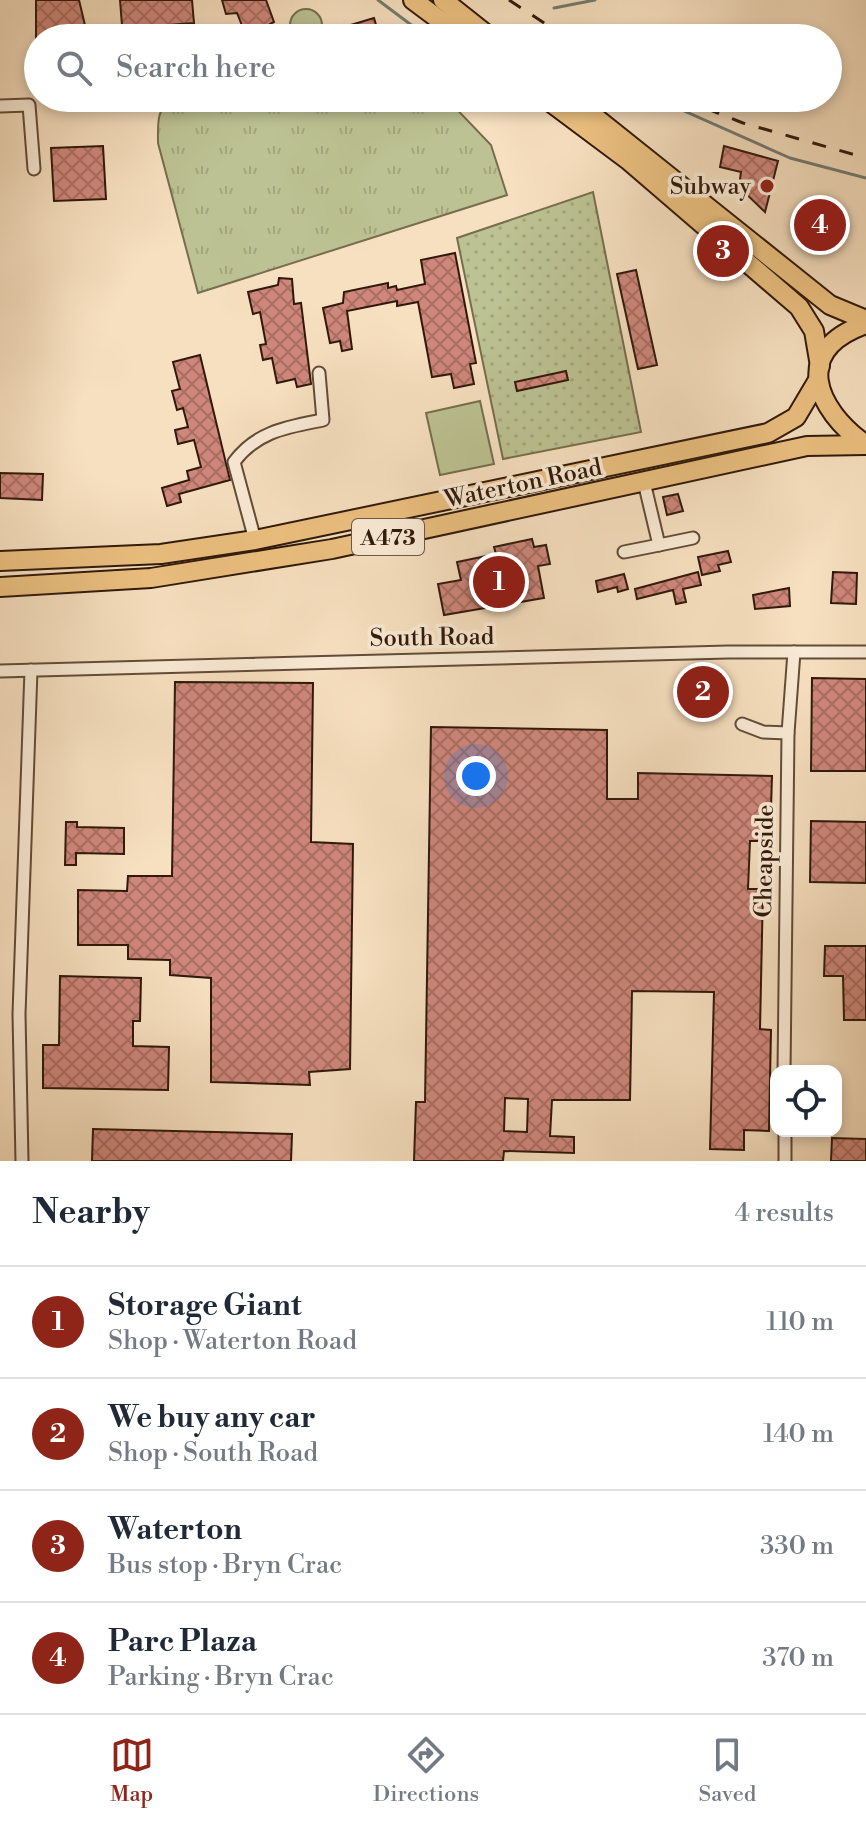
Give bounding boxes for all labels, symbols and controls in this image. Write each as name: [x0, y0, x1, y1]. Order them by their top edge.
search box: [24, 24, 842, 112]
icon: search: [52, 46, 96, 90]
text: Search here: [116, 49, 276, 87]
place label: Subway: [670, 172, 751, 202]
marker: Subway: [758, 177, 776, 195]
pin: 4: [794, 195, 846, 255]
pin: 3: [697, 221, 749, 281]
street label: Waterton Road: [441, 453, 605, 516]
road number: A473: [352, 519, 424, 555]
pin: 1: [473, 552, 525, 612]
street label: South Road: [369, 622, 495, 654]
pin: 2: [677, 662, 729, 722]
your location: [456, 756, 496, 796]
street label: Cheapside: [749, 804, 781, 918]
map controls: [770, 1065, 842, 1137]
button: locate: [770, 1065, 842, 1137]
text: Nearby: [32, 1192, 150, 1234]
text: 4 results: [735, 1197, 834, 1229]
text: Storage Giant: [108, 1287, 302, 1325]
text: 1: [52, 1306, 64, 1338]
text: 110 m: [766, 1306, 834, 1338]
text: Shop · Waterton Road: [108, 1325, 357, 1357]
text: We buy any car: [108, 1399, 316, 1437]
text: 2: [50, 1418, 66, 1450]
text: 140 m: [763, 1418, 834, 1450]
text: Shop · South Road: [108, 1437, 318, 1469]
text: Waterton: [108, 1511, 242, 1549]
text: 3: [50, 1530, 66, 1562]
text: 330 m: [760, 1530, 834, 1562]
text: Bus stop · Bryn Crac: [108, 1549, 342, 1581]
text: Parc Plaza: [108, 1623, 257, 1661]
text: 4: [49, 1642, 67, 1674]
text: 370 m: [762, 1642, 834, 1674]
text: Parking · Bryn Crac: [108, 1661, 334, 1693]
tab: Map: [110, 1733, 154, 1808]
tab: Directions: [373, 1733, 479, 1808]
tab: Saved: [699, 1733, 756, 1808]

